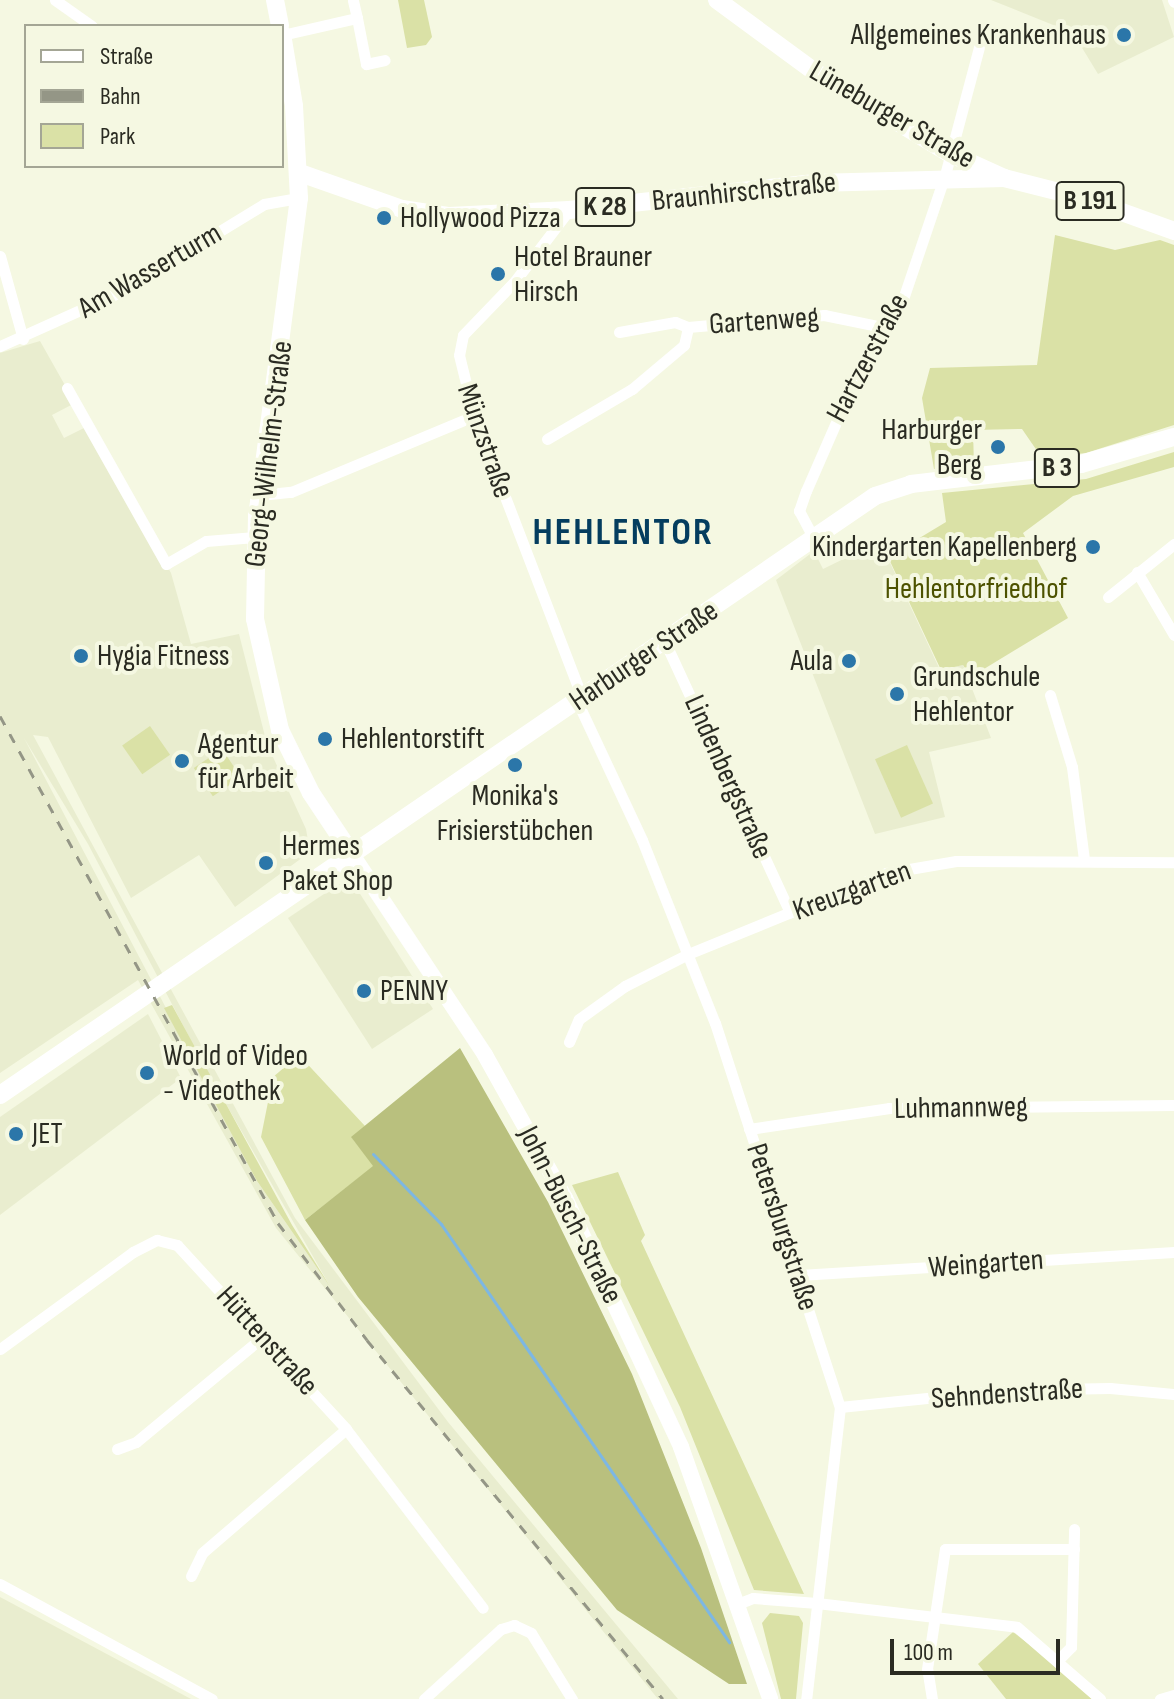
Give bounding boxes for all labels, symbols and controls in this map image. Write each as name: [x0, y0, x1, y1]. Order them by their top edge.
place label: Allgemeines Krankenhaus: [851, 17, 1106, 53]
legend: [24, 24, 284, 168]
marker: Allgemeines Krankenhaus: [1113, 24, 1135, 46]
text: Straße: [100, 42, 153, 71]
street label: Lüneburger Straße: [803, 53, 981, 177]
text: Bahn: [100, 82, 141, 111]
text: Park: [100, 122, 135, 151]
street label: Braunhirschstraße: [650, 164, 838, 220]
road number: B 191: [1054, 177, 1126, 225]
road number: K 28: [575, 183, 635, 231]
place label: Hollywood Pizza: [400, 200, 561, 236]
marker: Hollywood Pizza: [375, 209, 393, 227]
street label: Am Wasserturm: [72, 216, 228, 326]
place label: Hotel Brauner Hirsch: [514, 239, 652, 310]
marker: Hotel Brauner Hirsch: [489, 265, 507, 283]
street label: Hartzerstraße: [819, 288, 917, 428]
street label: Gartenweg: [708, 299, 820, 343]
street label: Georg-Wilhelm-Straße: [237, 339, 301, 569]
street label: Münzstraße: [449, 379, 521, 503]
place label: Harburger Berg: [881, 412, 982, 482]
marker: Harburger Berg: [989, 438, 1007, 456]
road number: B 3: [1033, 444, 1081, 492]
district label: HEHLENTOR: [532, 510, 714, 556]
place label: Kindergarten Kapellenberg: [812, 529, 1077, 565]
marker: Kindergarten Kapellenberg: [1084, 538, 1102, 556]
park label: Hehlentorfriedhof: [885, 571, 1067, 607]
street label: Harburger Straße: [563, 593, 725, 719]
place label: Hygia Fitness: [97, 638, 230, 674]
place label: Aula: [790, 643, 833, 679]
marker: Hygia Fitness: [72, 647, 90, 665]
marker: Aula: [840, 652, 858, 670]
place label: Grundschule Hehlentor: [913, 659, 1040, 730]
marker: Grundschule Hehlentor: [888, 685, 906, 703]
street label: Lindenbergstraße: [676, 690, 780, 864]
place label: Hehlentorstift: [341, 721, 485, 757]
place label: Agentur für Arbeit: [198, 726, 294, 796]
marker: Hehlentorstift: [316, 730, 334, 748]
marker: Agentur für Arbeit: [173, 752, 191, 770]
marker: Monika's Frisierstübchen: [506, 756, 524, 774]
place label: Monika's Frisierstübchen: [437, 778, 593, 848]
place label: Hermes Paket Shop: [282, 828, 393, 898]
street label: Kreuzgarten: [788, 853, 916, 929]
marker: Hermes Paket Shop: [257, 854, 275, 872]
place label: PENNY: [380, 973, 448, 1009]
marker: PENNY: [355, 982, 373, 1000]
place label: World of Video - Videothek: [163, 1038, 308, 1108]
marker: World of Video - Videothek: [138, 1064, 156, 1082]
street label: Luhmannweg: [894, 1089, 1028, 1127]
place label: JET: [32, 1116, 63, 1152]
street label: John-Busch-Straße: [510, 1120, 630, 1310]
marker: JET: [7, 1125, 25, 1143]
street label: Petersburgstraße: [738, 1139, 826, 1315]
street label: Weingarten: [927, 1242, 1045, 1286]
street label: Hüttenstraße: [208, 1279, 326, 1403]
street label: Sehndenstraße: [930, 1371, 1084, 1417]
scale bar: [894, 1623, 1064, 1673]
text: 100 m: [904, 1638, 953, 1667]

